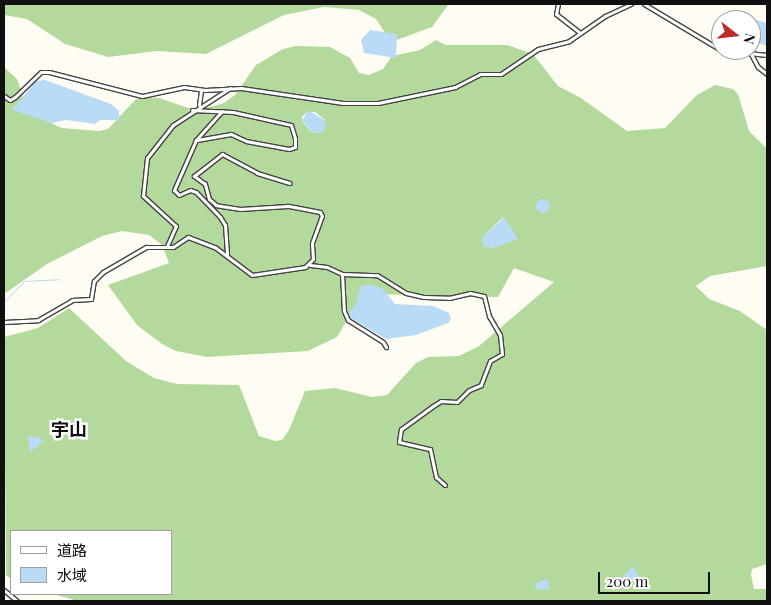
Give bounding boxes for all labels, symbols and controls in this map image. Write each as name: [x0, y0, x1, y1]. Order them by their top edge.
north arrow: [711, 10, 761, 60]
text: N: [739, 32, 760, 46]
district label: 宇山: [51, 418, 87, 440]
legend: [10, 530, 172, 595]
text: 道路: [57, 540, 87, 560]
scale bar: [601, 562, 714, 594]
text: 水域: [57, 565, 87, 585]
text: 200 m: [606, 571, 648, 591]

